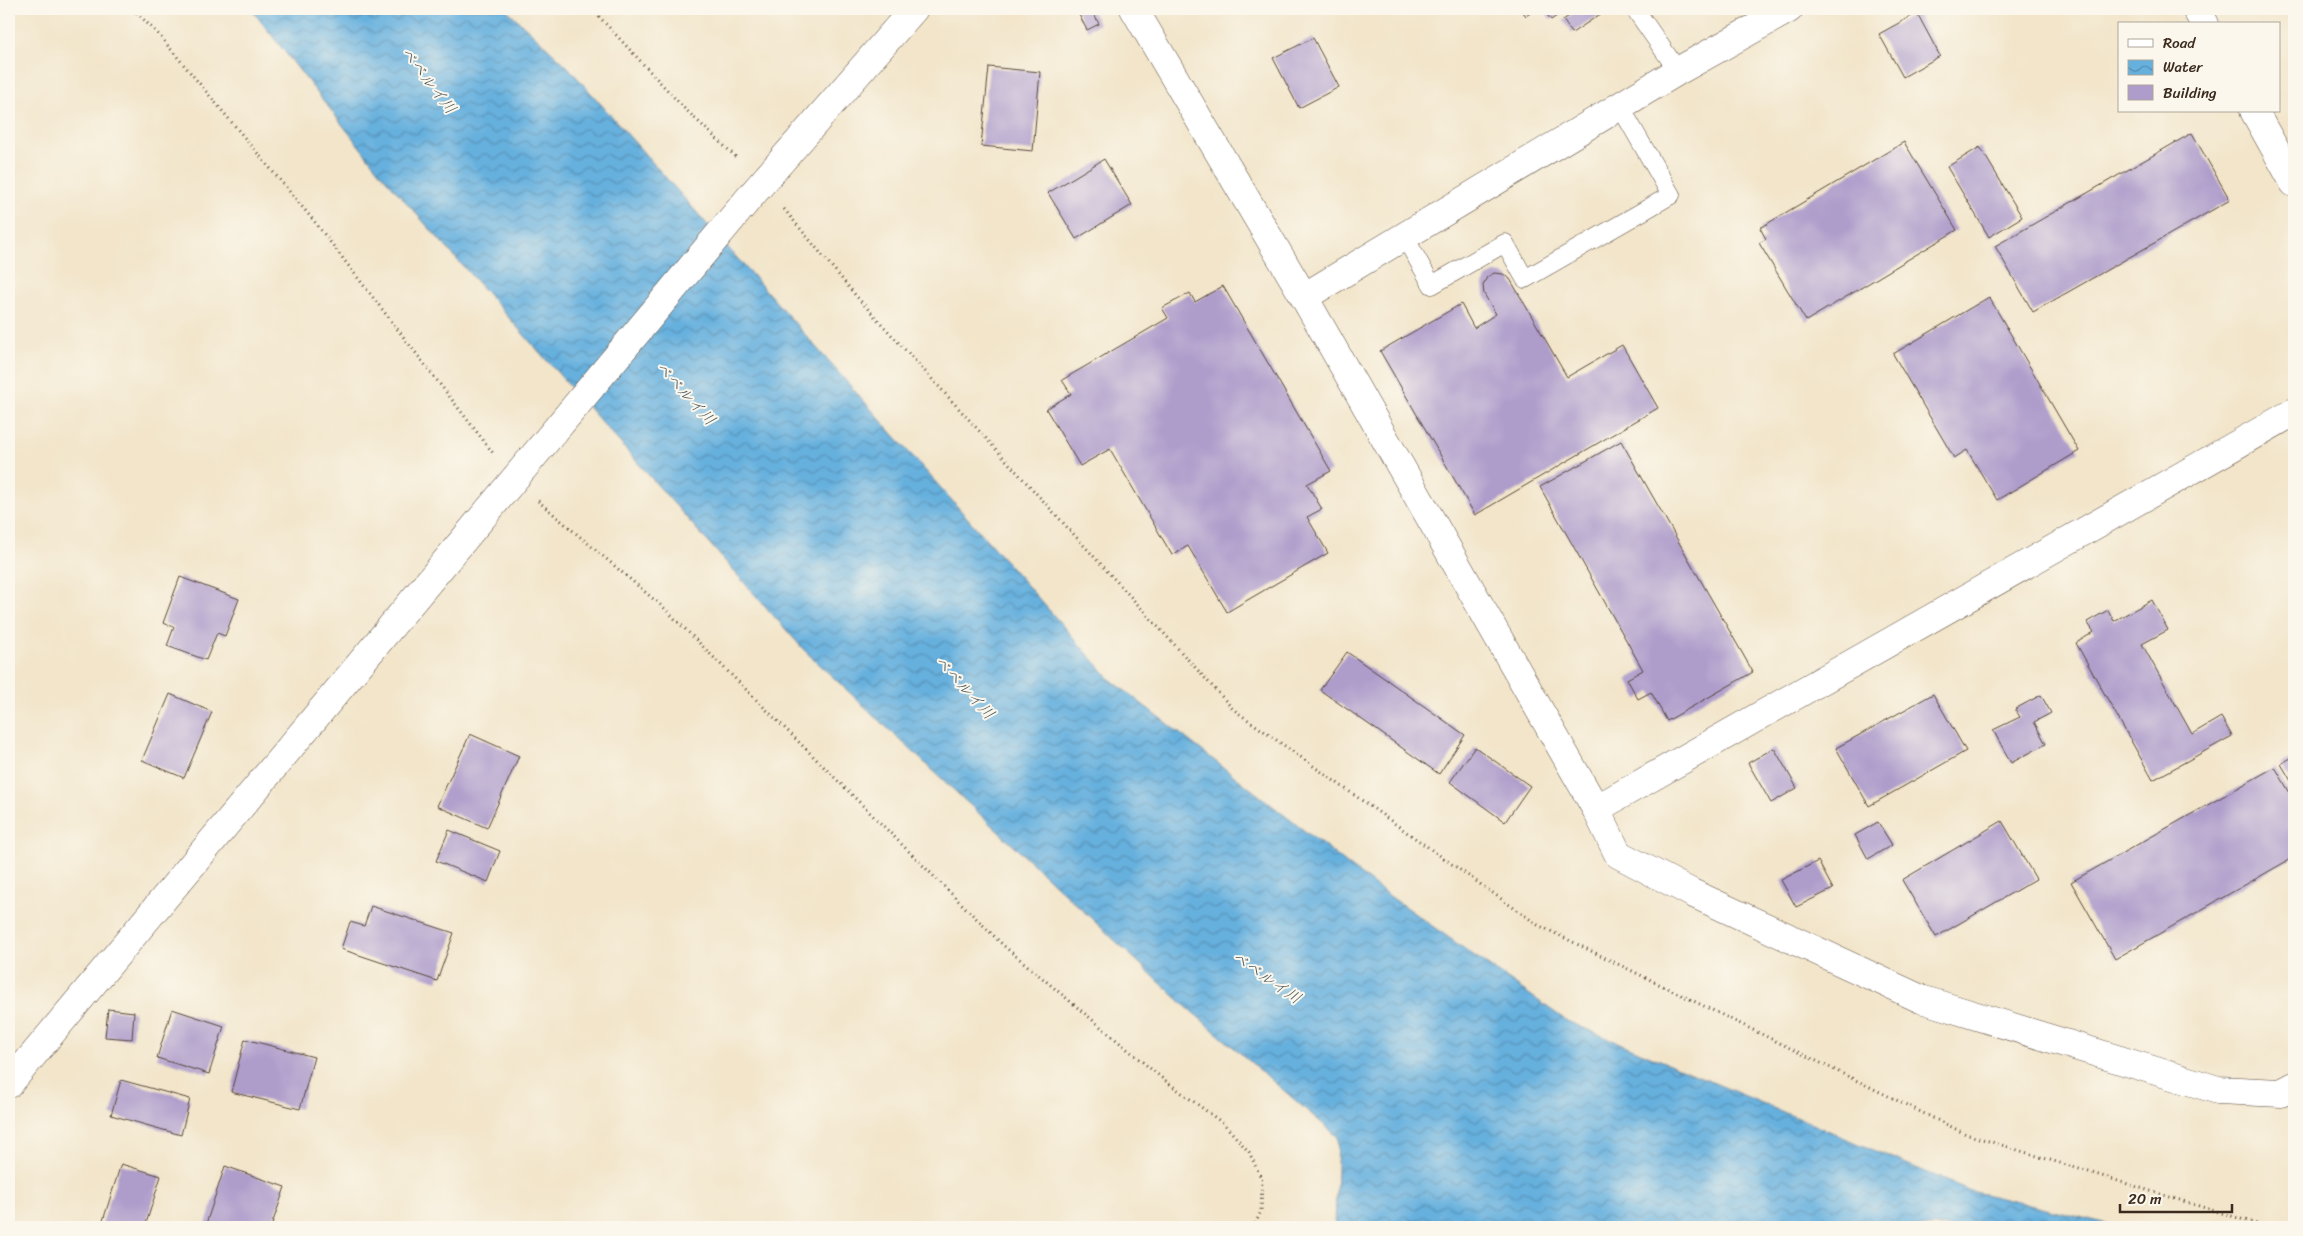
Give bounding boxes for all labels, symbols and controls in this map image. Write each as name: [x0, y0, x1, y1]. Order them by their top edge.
legend: [2118, 22, 2280, 112]
text: Road: [2163, 30, 2196, 56]
water label: ベベルイ川: [393, 40, 465, 121]
text: Water: [2163, 54, 2203, 80]
text: Building: [2163, 80, 2217, 106]
water label: ベベルイ川: [648, 354, 724, 432]
water label: ベベルイ川: [927, 648, 1003, 726]
water label: ベベルイ川: [1225, 943, 1308, 1012]
scale bar: [2120, 1181, 2233, 1213]
text: 20 m: [2128, 1186, 2162, 1212]

